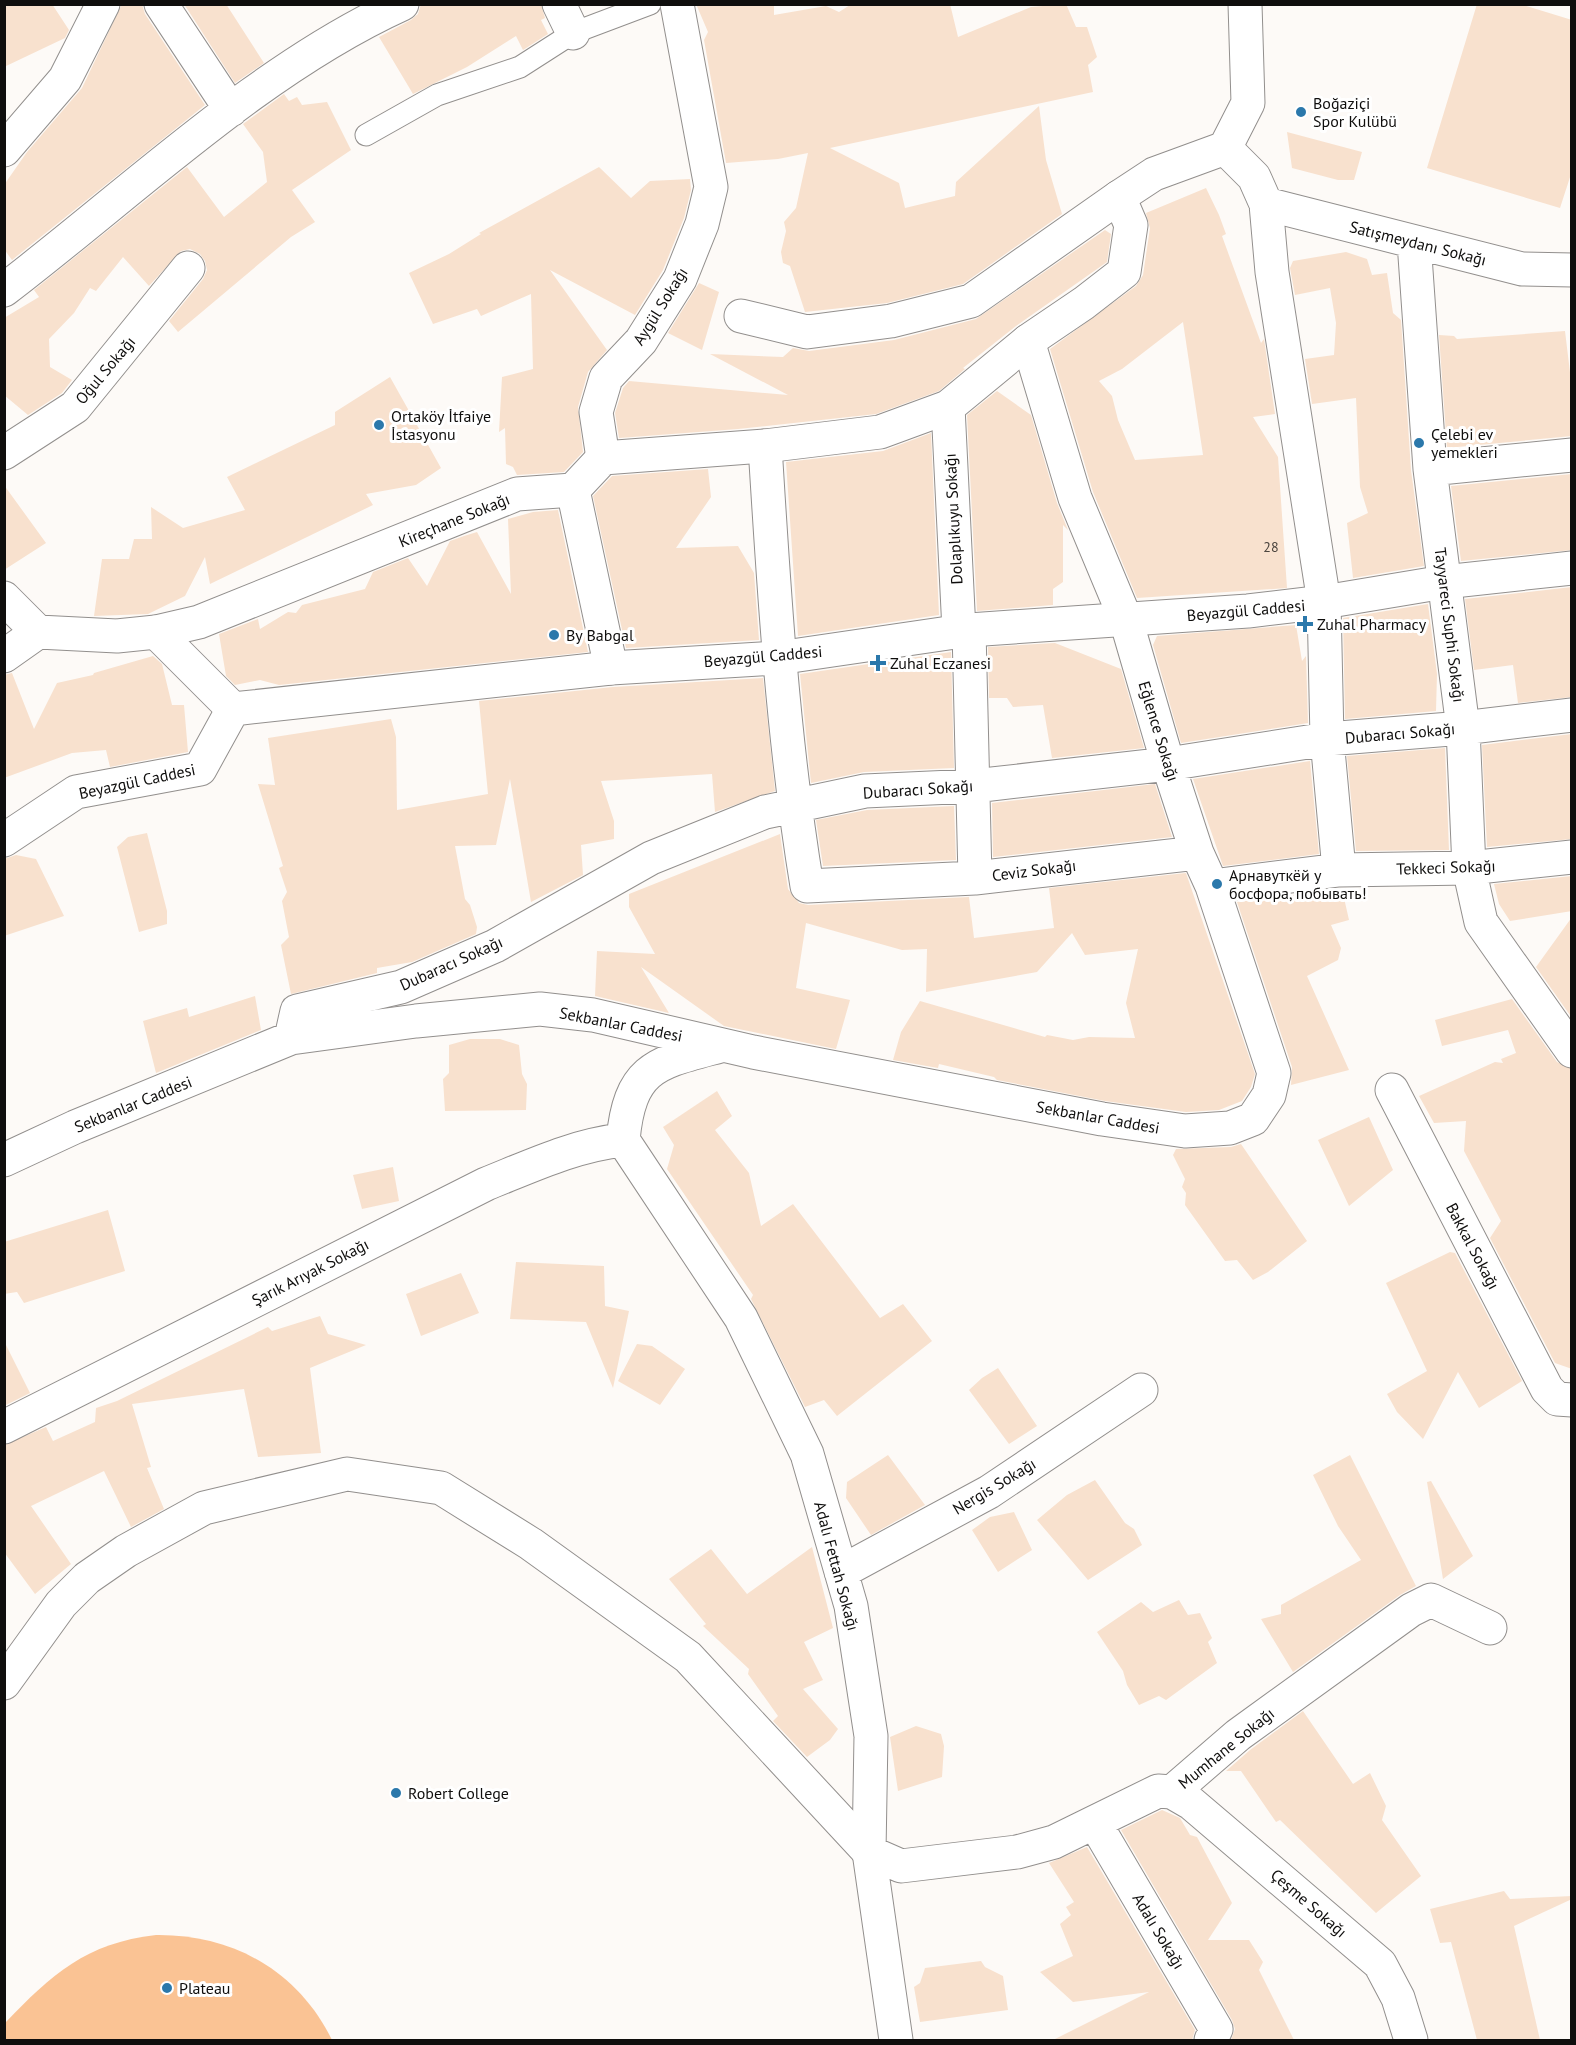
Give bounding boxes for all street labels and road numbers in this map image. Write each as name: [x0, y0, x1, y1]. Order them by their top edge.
street label: Satışmeydanı Sokağı: [1347, 216, 1489, 270]
street label: Aygül Sokağı: [628, 263, 692, 349]
street label: Oğul Sokağı: [71, 332, 139, 408]
street label: Dolaplıkuyu Sokağı: [940, 453, 966, 585]
street label: Kireçhane Sokağı: [396, 489, 512, 551]
street label: Tayyareci Suphi Sokağı: [1431, 546, 1469, 704]
street label: Beyazgül Caddesi: [1186, 595, 1306, 625]
street label: Beyazgül Caddesi: [703, 641, 823, 671]
street label: Eğlence Sokağı: [1134, 679, 1184, 783]
street label: Dubaracı Sokağı: [1344, 718, 1456, 748]
street label: Beyazgül Caddesi: [77, 759, 197, 803]
street label: Dubaracı Sokağı: [862, 775, 974, 803]
street label: Ceviz Sokağı: [991, 855, 1077, 885]
street label: Tekkeci Sokağı: [1396, 855, 1496, 879]
street label: Dubaracı Sokağı: [397, 931, 505, 995]
street label: Sekbanlar Caddesi: [558, 1002, 684, 1046]
street label: Sekbanlar Caddesi: [71, 1071, 195, 1137]
street label: Sekbanlar Caddesi: [1035, 1096, 1161, 1138]
street label: Bakkal Sokağı: [1442, 1199, 1504, 1293]
street label: Şarık Arıyak Sokağı: [248, 1234, 372, 1310]
street label: Nergis Sokağı: [949, 1453, 1039, 1519]
street label: Adalı Fettah Sokağı: [810, 1499, 864, 1633]
street label: Mumhane Sokağı: [1174, 1703, 1278, 1793]
street label: Çeşme Sokağı: [1267, 1864, 1351, 1942]
street label: Adalı Sokağı: [1129, 1890, 1189, 1972]

